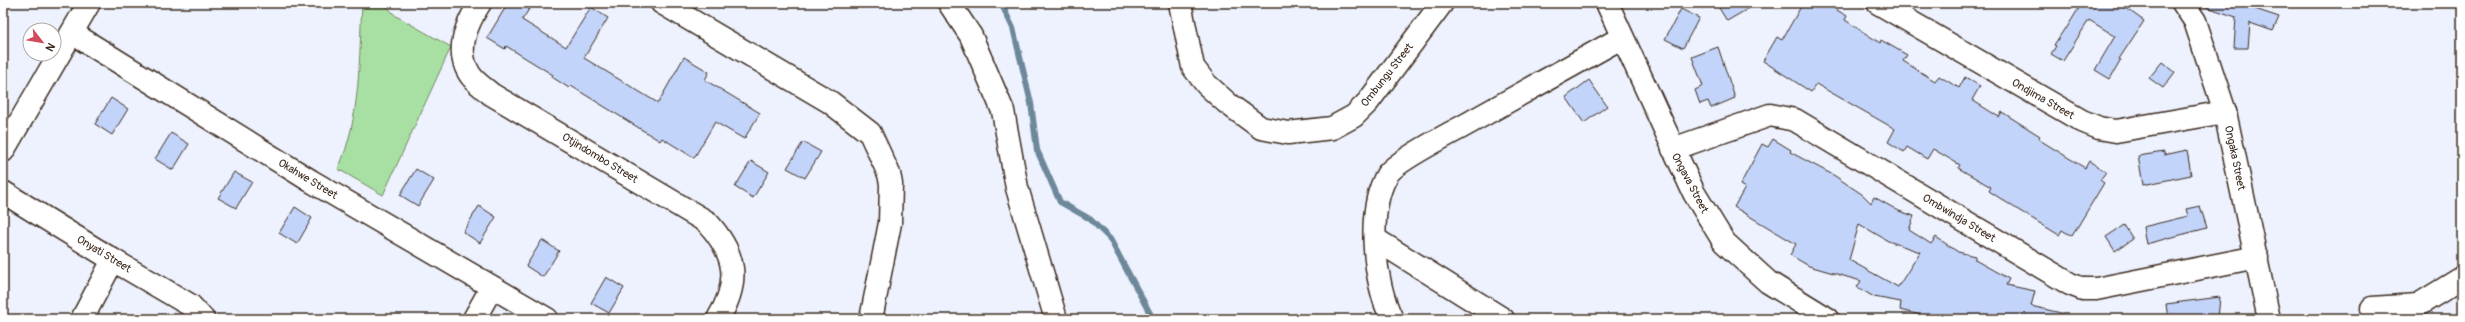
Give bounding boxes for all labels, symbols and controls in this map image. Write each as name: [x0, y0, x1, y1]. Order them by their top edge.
north arrow: [22, 22, 62, 62]
text: N: [42, 40, 58, 54]
street label: Ombungu Street: [1358, 40, 1416, 109]
street label: Ondjima Street: [2009, 76, 2077, 122]
street label: Ongaka Street: [2222, 124, 2248, 192]
street label: Otjindombo Street: [560, 130, 641, 186]
street label: Ongava Street: [1669, 151, 1712, 216]
street label: Okahwe Street: [276, 156, 341, 202]
street label: Ombwindja Street: [1920, 191, 1998, 245]
street label: Onyati Street: [74, 233, 134, 276]

